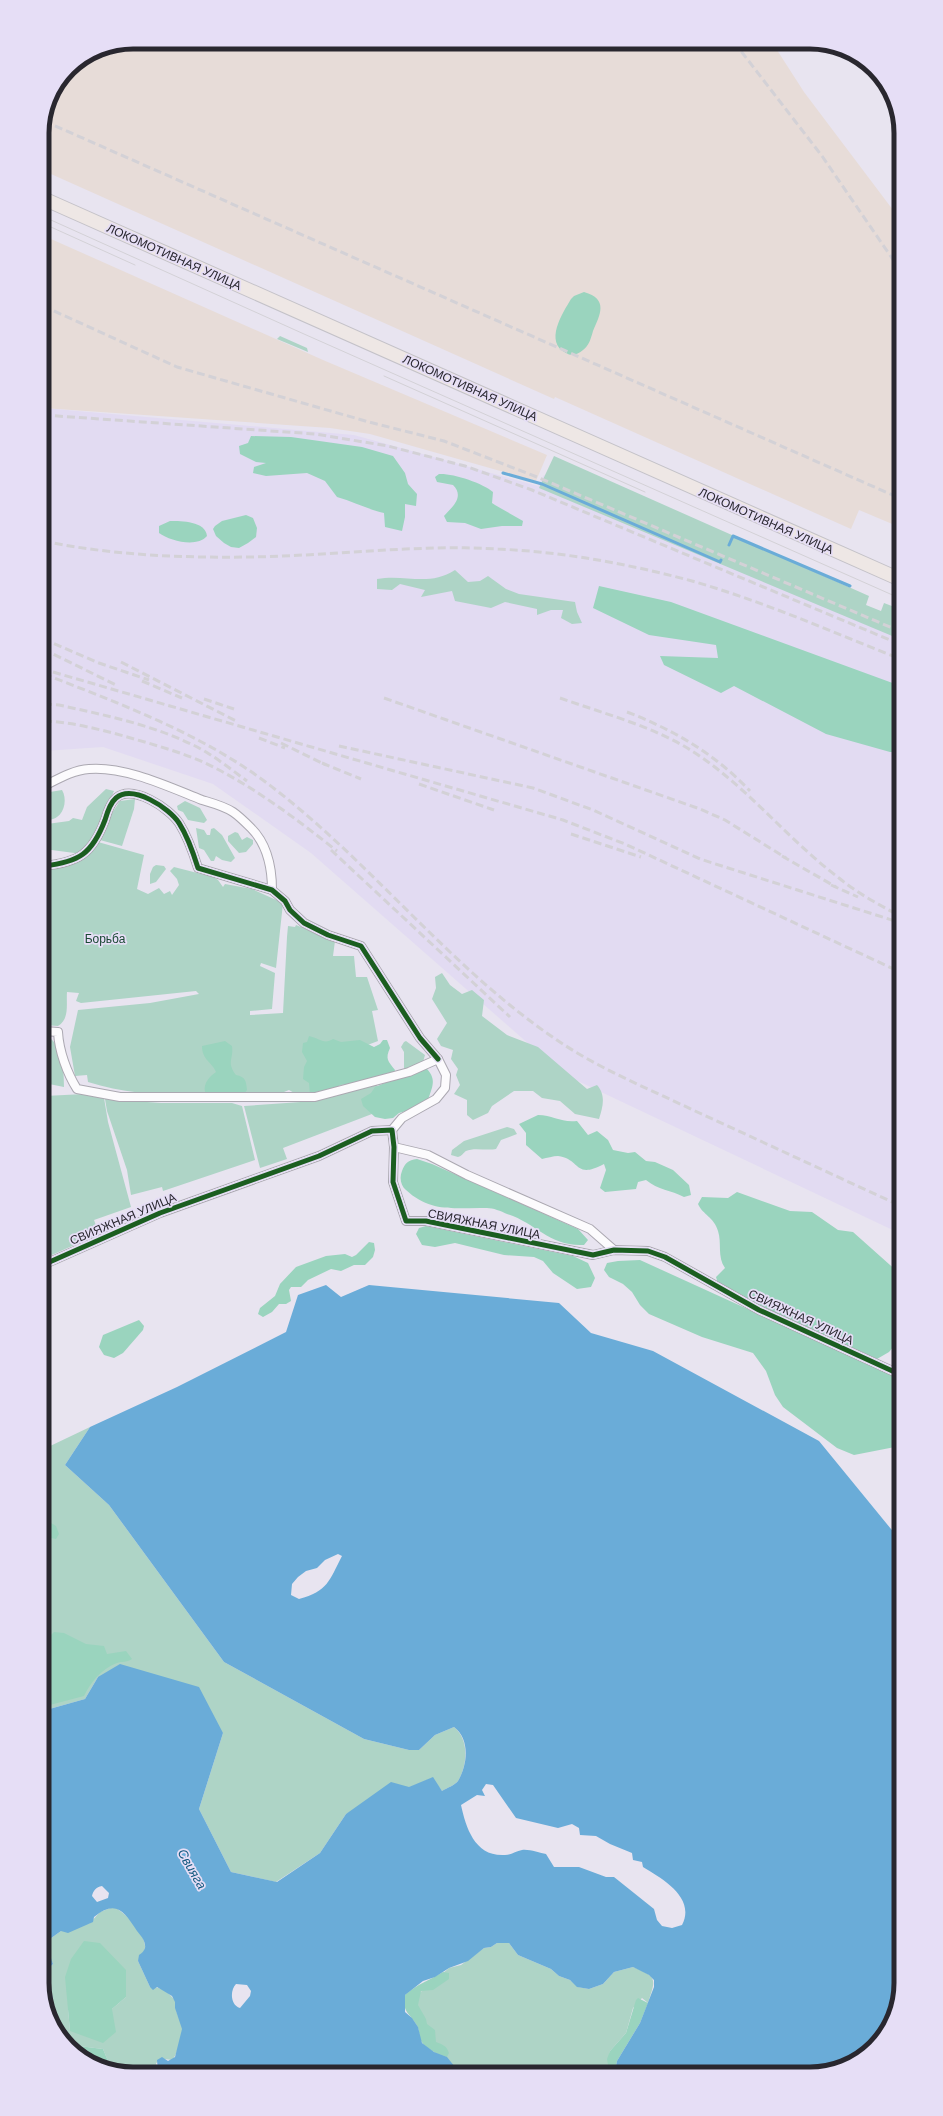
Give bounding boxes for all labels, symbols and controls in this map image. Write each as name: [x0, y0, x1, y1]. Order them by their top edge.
street label: ЛОКОМОТИВНАЯ УЛИЦА: [104, 221, 244, 293]
street label: ЛОКОМОТИВНАЯ УЛИЦА: [400, 352, 540, 424]
street label: ЛОКОМОТИВНАЯ УЛИЦА: [696, 485, 836, 557]
park label: Борьба: [85, 932, 126, 946]
street label: СВИЯЖНАЯ УЛИЦА: [68, 1190, 178, 1248]
street label: СВИЯЖНАЯ УЛИЦА: [427, 1206, 541, 1242]
street label: СВИЯЖНАЯ УЛИЦА: [746, 1286, 856, 1348]
water label: Свияга: [175, 1846, 209, 1892]

